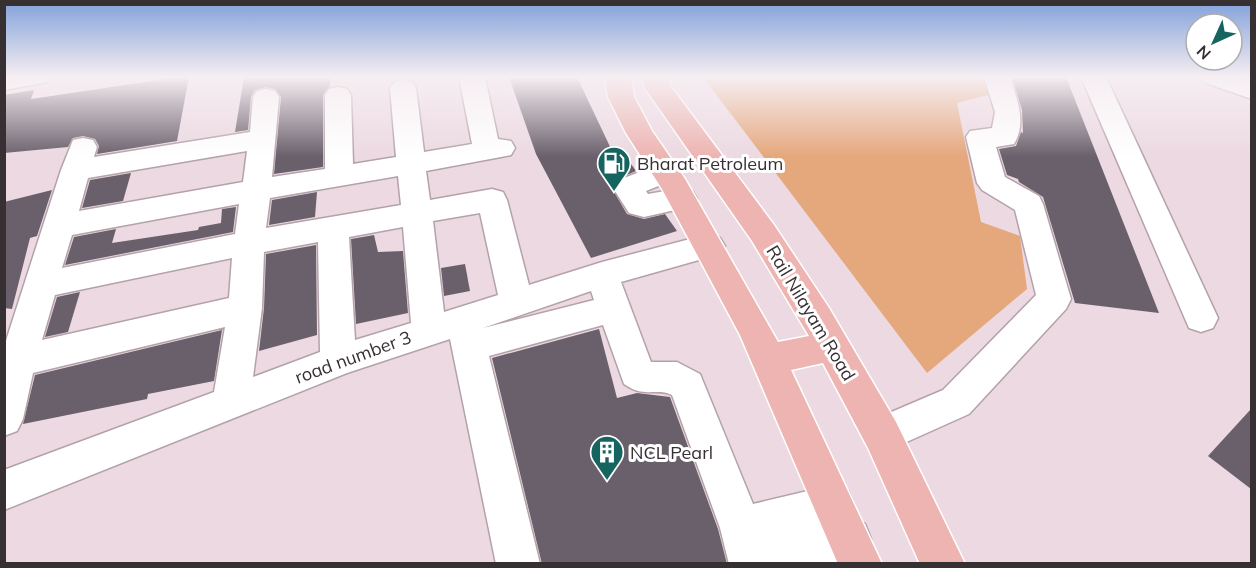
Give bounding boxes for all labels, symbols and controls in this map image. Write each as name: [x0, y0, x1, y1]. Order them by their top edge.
north arrow: [1184, 12, 1244, 72]
text: N: [1192, 41, 1215, 64]
fuel station icon: Bharat Petroleum: [596, 145, 632, 192]
place label: Bharat Petroleum: [637, 152, 783, 175]
street label: Rail Nilayam Road: [761, 241, 861, 385]
street label: road number 3: [292, 325, 414, 389]
building icon: NCL Pearl: [589, 434, 625, 481]
place label: NCL Pearl: [630, 441, 713, 464]

